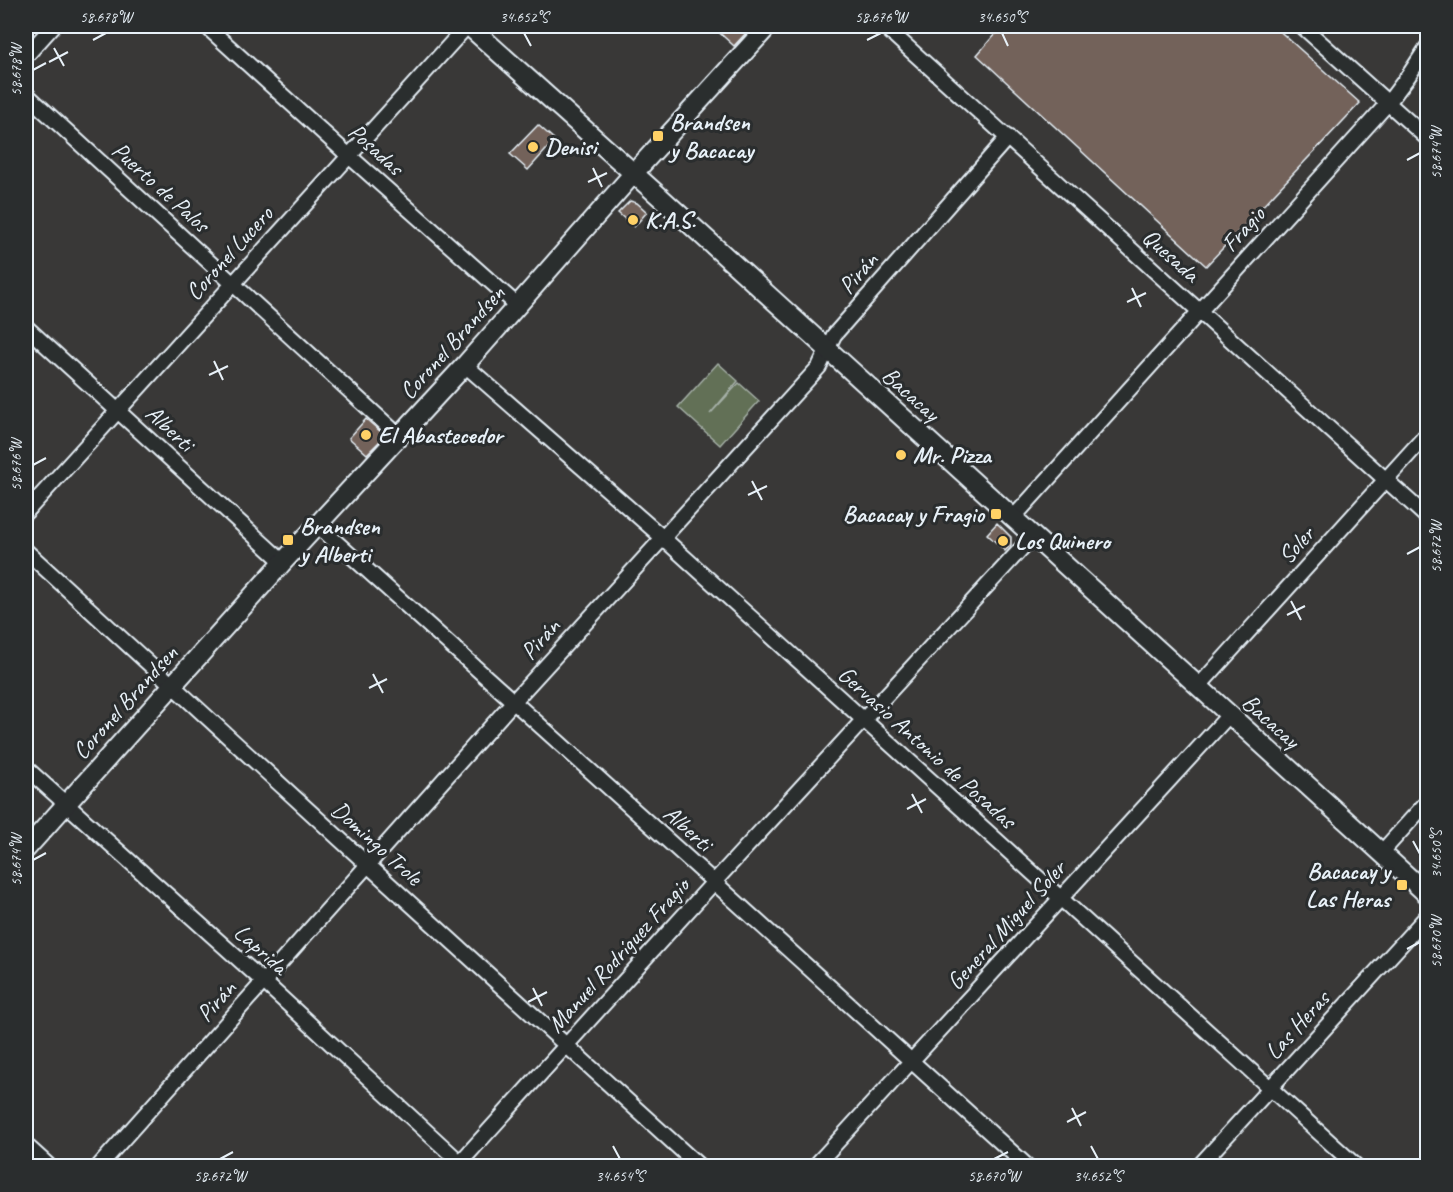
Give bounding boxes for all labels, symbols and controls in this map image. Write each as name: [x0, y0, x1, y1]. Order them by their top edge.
text: 58.678°W: [80, 8, 135, 27]
text: 34.652°S: [500, 8, 551, 27]
text: 58.676°W: [855, 8, 910, 27]
text: 34.650°S: [978, 8, 1029, 27]
text: 58.678°W: [7, 41, 26, 96]
place label: Brandsen y Bacacay: [668, 107, 756, 165]
street label: Posadas: [342, 116, 411, 183]
text: 58.674°W: [1427, 124, 1446, 179]
marker: Brandsen y Bacacay: [651, 129, 665, 143]
place label: Denisi: [545, 132, 599, 162]
street label: Puerto de Palos: [106, 135, 217, 240]
marker: Denisi: [526, 140, 540, 154]
street label: Coronel Lucero: [179, 198, 280, 306]
street label: Fragio: [1215, 199, 1272, 258]
place label: K.A.S.: [645, 205, 697, 235]
marker: K.A.S.: [626, 213, 640, 227]
street label: Quesada: [1136, 222, 1207, 289]
street label: Pirán: [832, 245, 885, 300]
street label: Coronel Brandsen: [393, 278, 511, 406]
street label: Bacacay: [876, 360, 947, 429]
street label: Alberti: [140, 398, 202, 460]
place label: El Abastecedor: [378, 420, 505, 450]
marker: El Abastecedor: [359, 428, 373, 442]
text: 58.676°W: [7, 436, 26, 491]
place label: Mr. Pizza: [913, 440, 993, 470]
marker: Mr. Pizza: [894, 448, 908, 462]
place label: Bacacay y Fragio: [843, 499, 986, 529]
marker: Bacacay y Fragio: [989, 507, 1003, 521]
place label: Brandsen y Alberti: [298, 511, 381, 569]
street label: Soler: [1271, 518, 1322, 570]
text: 58.672°W: [1427, 518, 1446, 573]
place label: Los Quinero: [1015, 526, 1112, 556]
marker: Brandsen y Alberti: [281, 533, 295, 547]
marker: Los Quinero: [996, 534, 1010, 548]
street label: Pirán: [514, 611, 567, 666]
street label: Coronel Brandsen: [66, 638, 184, 766]
street label: Gervasio Antonio de Posadas: [832, 659, 1024, 837]
street label: Bacacay: [1236, 687, 1307, 756]
street label: Domingo Trole: [325, 794, 430, 893]
street label: Alberti: [657, 798, 720, 859]
text: 34.650°S: [1427, 827, 1446, 878]
text: 58.674°W: [7, 831, 26, 886]
street label: General Miguel Soler: [940, 852, 1074, 996]
place label: Bacacay y Las Heras: [1306, 856, 1393, 914]
street label: Manuel Rodríguez Fragio: [540, 869, 697, 1039]
marker: Bacacay y Las Heras: [1395, 878, 1409, 892]
text: 58.670°W: [1427, 913, 1446, 968]
street label: Laprida: [228, 917, 296, 982]
street label: Pirán: [190, 973, 243, 1028]
street label: Las Heras: [1258, 983, 1337, 1066]
text: 58.672°W: [194, 1167, 249, 1186]
text: 34.654°S: [596, 1167, 647, 1186]
text: 58.670°W: [968, 1167, 1023, 1186]
text: 34.652°S: [1074, 1167, 1125, 1186]

